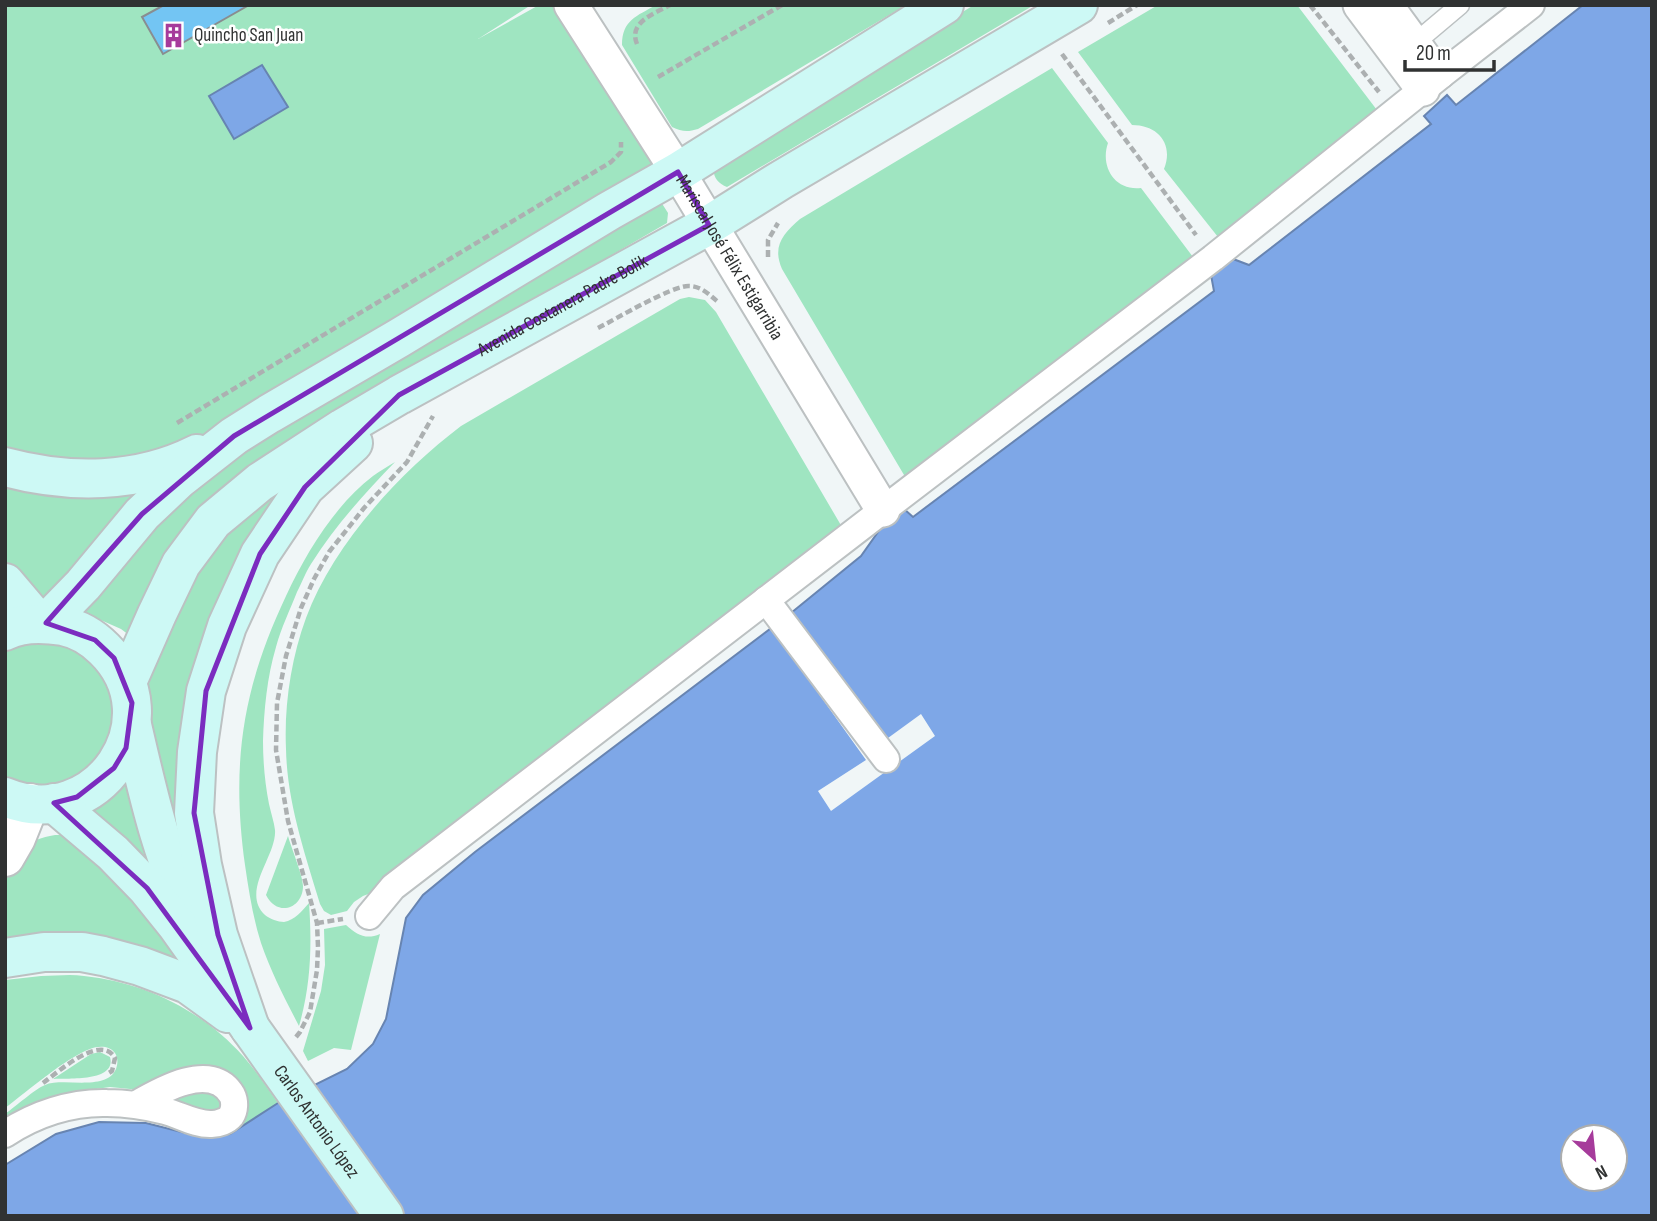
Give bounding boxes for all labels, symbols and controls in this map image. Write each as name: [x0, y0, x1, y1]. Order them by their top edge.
building icon: Quincho San Juan: [160, 21, 188, 49]
place label: Quincho San Juan: [194, 24, 304, 47]
scale bar: [1405, 28, 1494, 72]
text: 20 m: [1416, 41, 1451, 66]
street label: Mariscal José Félix Estigarribia: [671, 170, 789, 344]
street label: Avenida Costanera Padre Bolik: [472, 249, 652, 362]
street label: Carlos Antonio López: [269, 1061, 365, 1183]
north arrow: [1559, 1123, 1629, 1193]
text: N: [1591, 1159, 1611, 1184]

